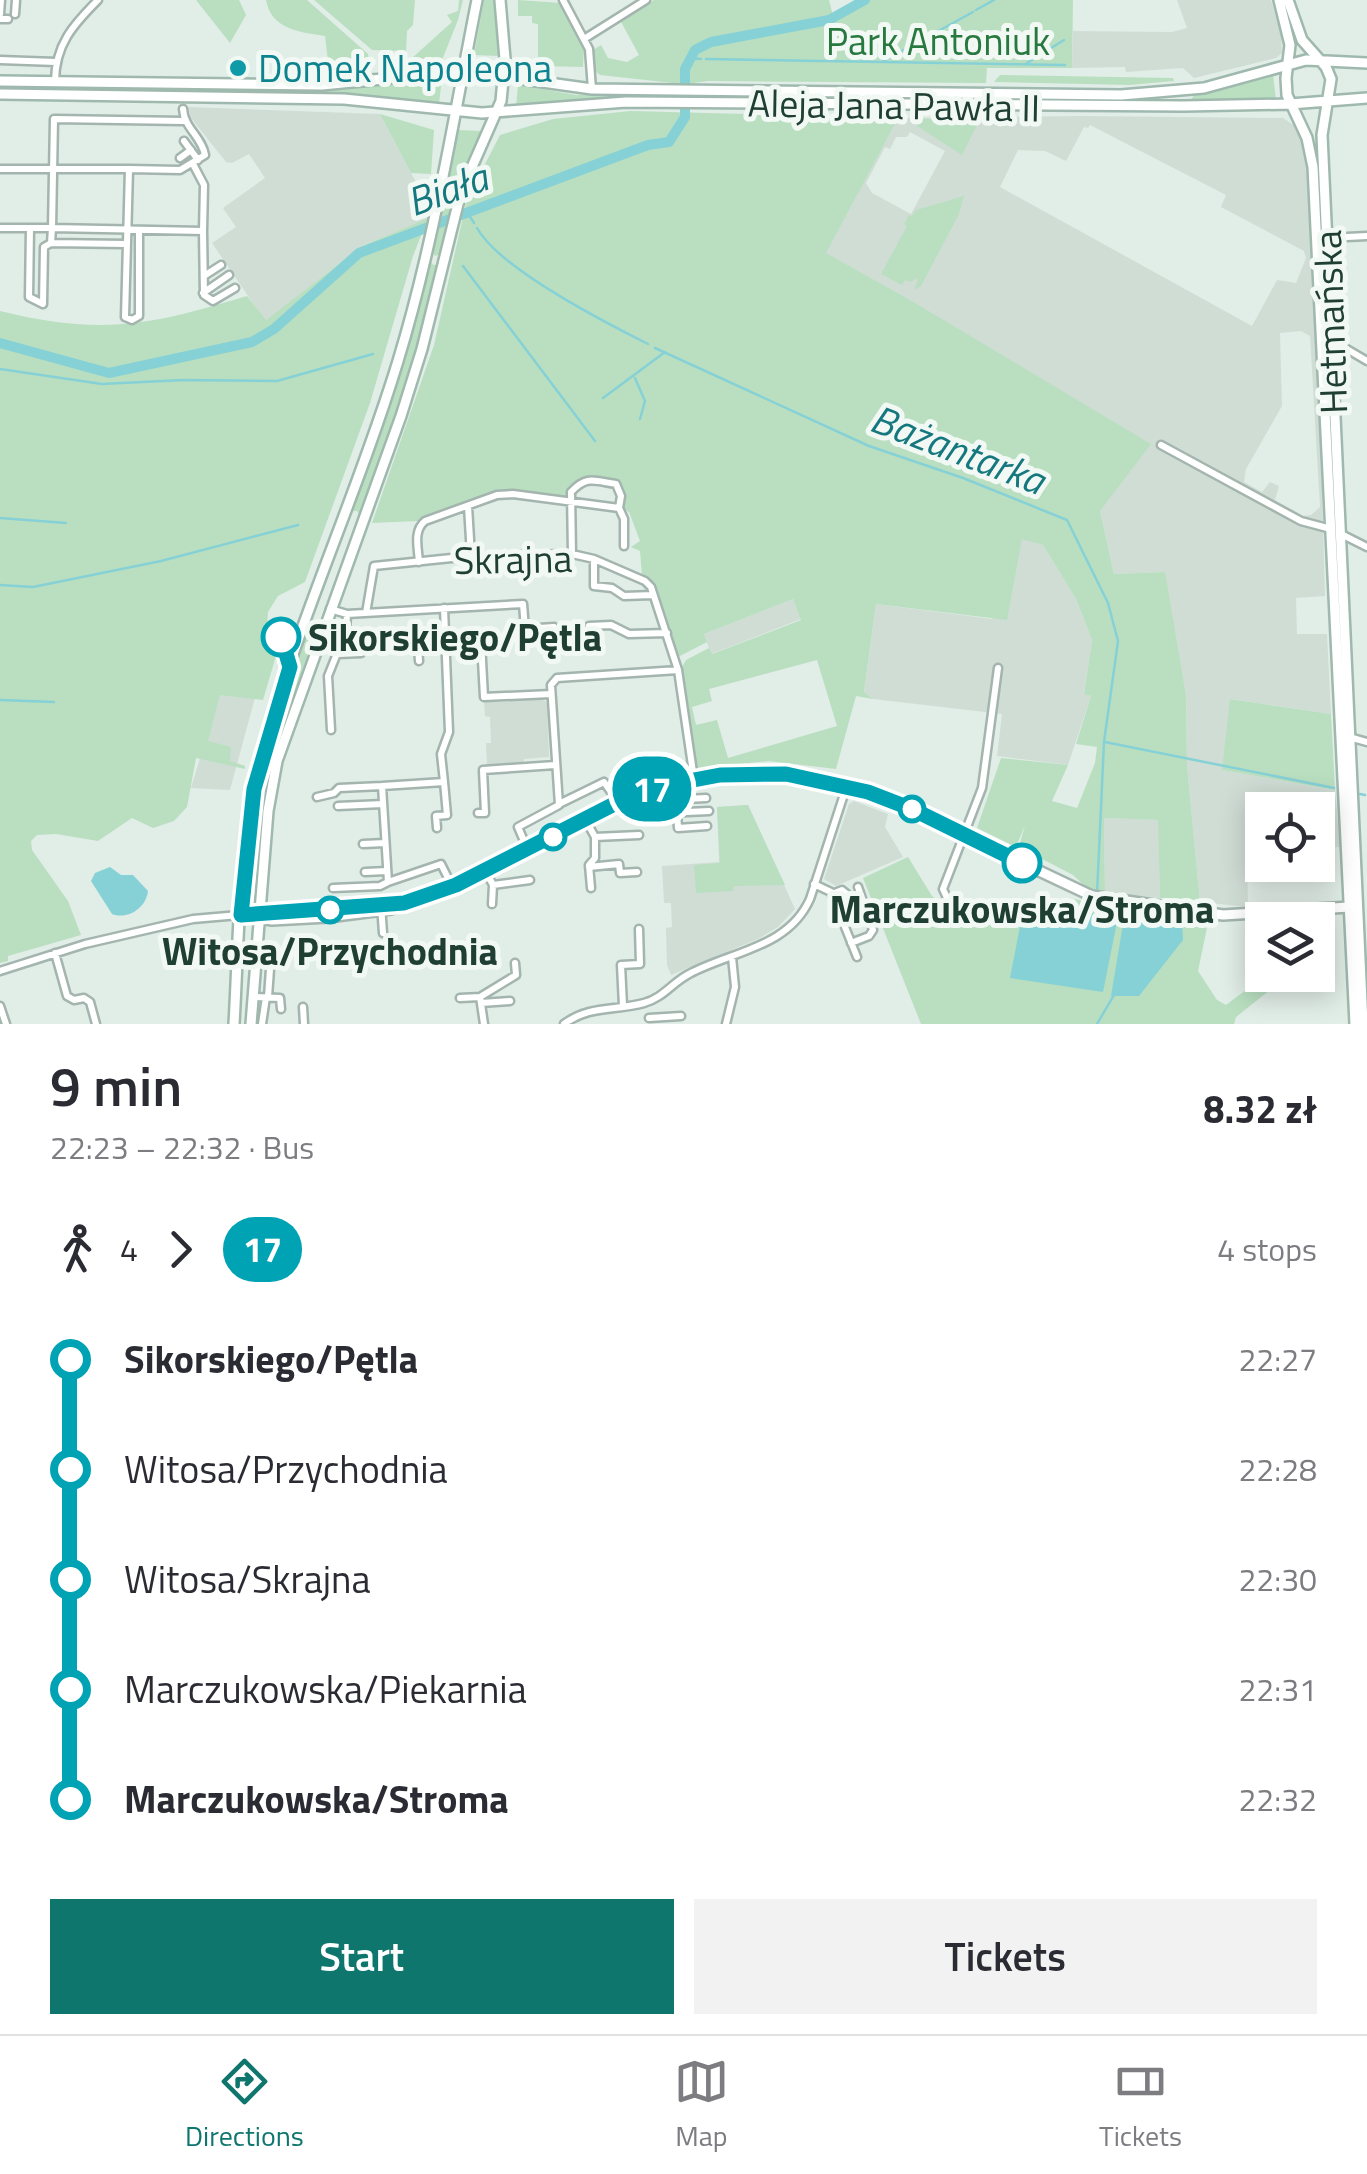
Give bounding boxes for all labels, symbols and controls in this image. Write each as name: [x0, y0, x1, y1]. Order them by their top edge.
park label: Park Antoniuk: [826, 12, 1050, 70]
place label: Domek Napoleona: [258, 39, 552, 97]
marker: Domek Napoleona: [227, 57, 249, 79]
street label: Aleja Jana Pawła II: [747, 73, 1041, 137]
water label: Biała: [398, 146, 498, 232]
street label: Hetmańska: [1298, 229, 1362, 415]
water label: Bażantarka: [862, 388, 1056, 511]
street label: Skrajna: [453, 529, 573, 589]
place label: Sikorskiego/Pętla: [308, 608, 602, 666]
marker: Sikorskiego/Pętla: [262, 618, 300, 656]
line badge: 17: [607, 756, 697, 822]
text: 17: [632, 762, 672, 816]
map controls: [1245, 792, 1335, 992]
button: locate: [1245, 792, 1335, 882]
unlabelled marker: [899, 796, 925, 822]
unlabelled marker: [540, 824, 566, 850]
marker: Marczukowska/Stroma: [1003, 844, 1041, 882]
place label: Marczukowska/Stroma: [830, 880, 1214, 938]
marker: Witosa/Przychodnia: [317, 897, 343, 923]
button: layers: [1245, 902, 1335, 992]
place label: Witosa/Przychodnia: [162, 922, 498, 980]
text: 9 min: [50, 1044, 182, 1127]
text: 8.32 zł: [1203, 1080, 1317, 1138]
text: 22:23 – 22:32 · Bus: [50, 1123, 314, 1171]
icon: walk: [50, 1222, 105, 1277]
icon: forward: [153, 1222, 208, 1277]
text: 17: [243, 1222, 282, 1276]
text: 4: [120, 1225, 138, 1273]
text: 4 stops: [1217, 1225, 1317, 1273]
text: Sikorskiego/Pętla: [124, 1330, 418, 1388]
text: 22:27: [1238, 1335, 1317, 1383]
text: Witosa/Przychodnia: [124, 1440, 448, 1498]
text: 22:28: [1238, 1445, 1317, 1493]
text: Witosa/Skrajna: [124, 1550, 371, 1608]
text: 22:30: [1238, 1555, 1317, 1603]
text: Marczukowska/Piekarnia: [124, 1660, 527, 1718]
text: 22:31: [1238, 1665, 1317, 1713]
text: Marczukowska/Stroma: [124, 1770, 509, 1828]
text: 22:32: [1238, 1775, 1317, 1823]
button: Start: [50, 1899, 674, 2014]
button: Tickets: [694, 1899, 1317, 2014]
tab: Directions: [185, 2054, 304, 2157]
tab: Map: [674, 2054, 729, 2157]
tab: Tickets: [1099, 2054, 1182, 2157]

